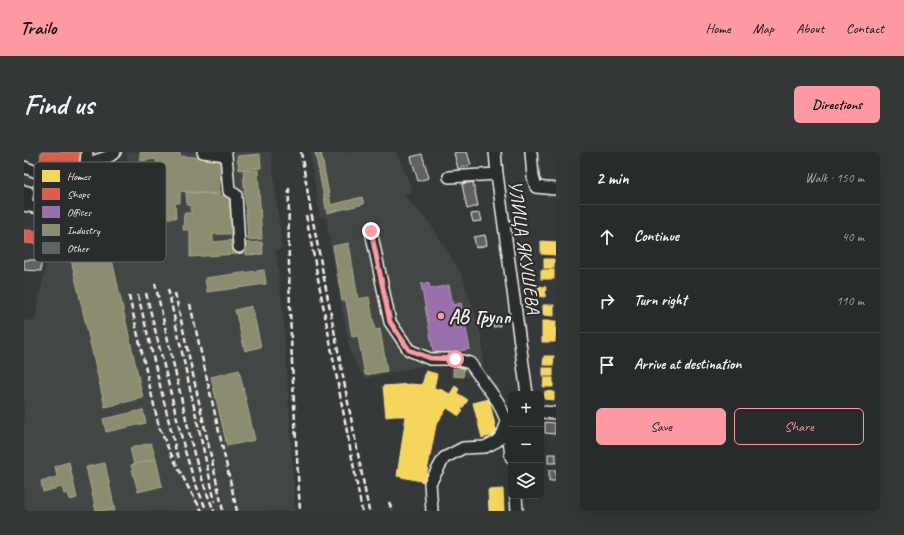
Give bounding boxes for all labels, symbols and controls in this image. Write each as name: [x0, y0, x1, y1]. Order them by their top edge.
text: Trailo: [20, 16, 56, 40]
text: Home: [705, 20, 731, 37]
text: Map: [753, 20, 774, 37]
text: About: [796, 20, 824, 37]
text: Contact: [846, 20, 884, 37]
button: Directions: [794, 86, 880, 123]
text: Find us: [24, 87, 94, 122]
legend: [34, 162, 166, 262]
text: 2 min: [596, 168, 629, 189]
text: Homes: [67, 169, 92, 183]
text: Walk · 150 m: [805, 170, 864, 186]
street label: УЛИЦА ЯКУШЕВА: [503, 179, 545, 317]
text: Shops: [67, 187, 91, 201]
text: Offices: [67, 205, 92, 219]
route end: [362, 222, 380, 240]
text: Industry: [67, 223, 101, 237]
icon: ahead: [596, 226, 618, 248]
text: Continue: [634, 227, 679, 246]
text: 40 m: [842, 229, 864, 245]
text: Other: [67, 241, 90, 255]
icon: right: [596, 290, 618, 312]
text: Turn right: [634, 291, 687, 310]
text: 110 m: [836, 293, 864, 309]
place label: АВ Групп: [449, 305, 512, 329]
marker: АВ Групп: [436, 311, 446, 321]
route start: [446, 350, 464, 368]
icon: arrive: [596, 354, 618, 376]
text: Arrive at destination: [634, 355, 741, 374]
map controls: [508, 391, 544, 499]
button: +: [508, 391, 544, 427]
button: Save: [596, 408, 726, 445]
button: Share: [734, 408, 864, 445]
button: −: [508, 427, 544, 463]
button: layers: [508, 463, 544, 499]

